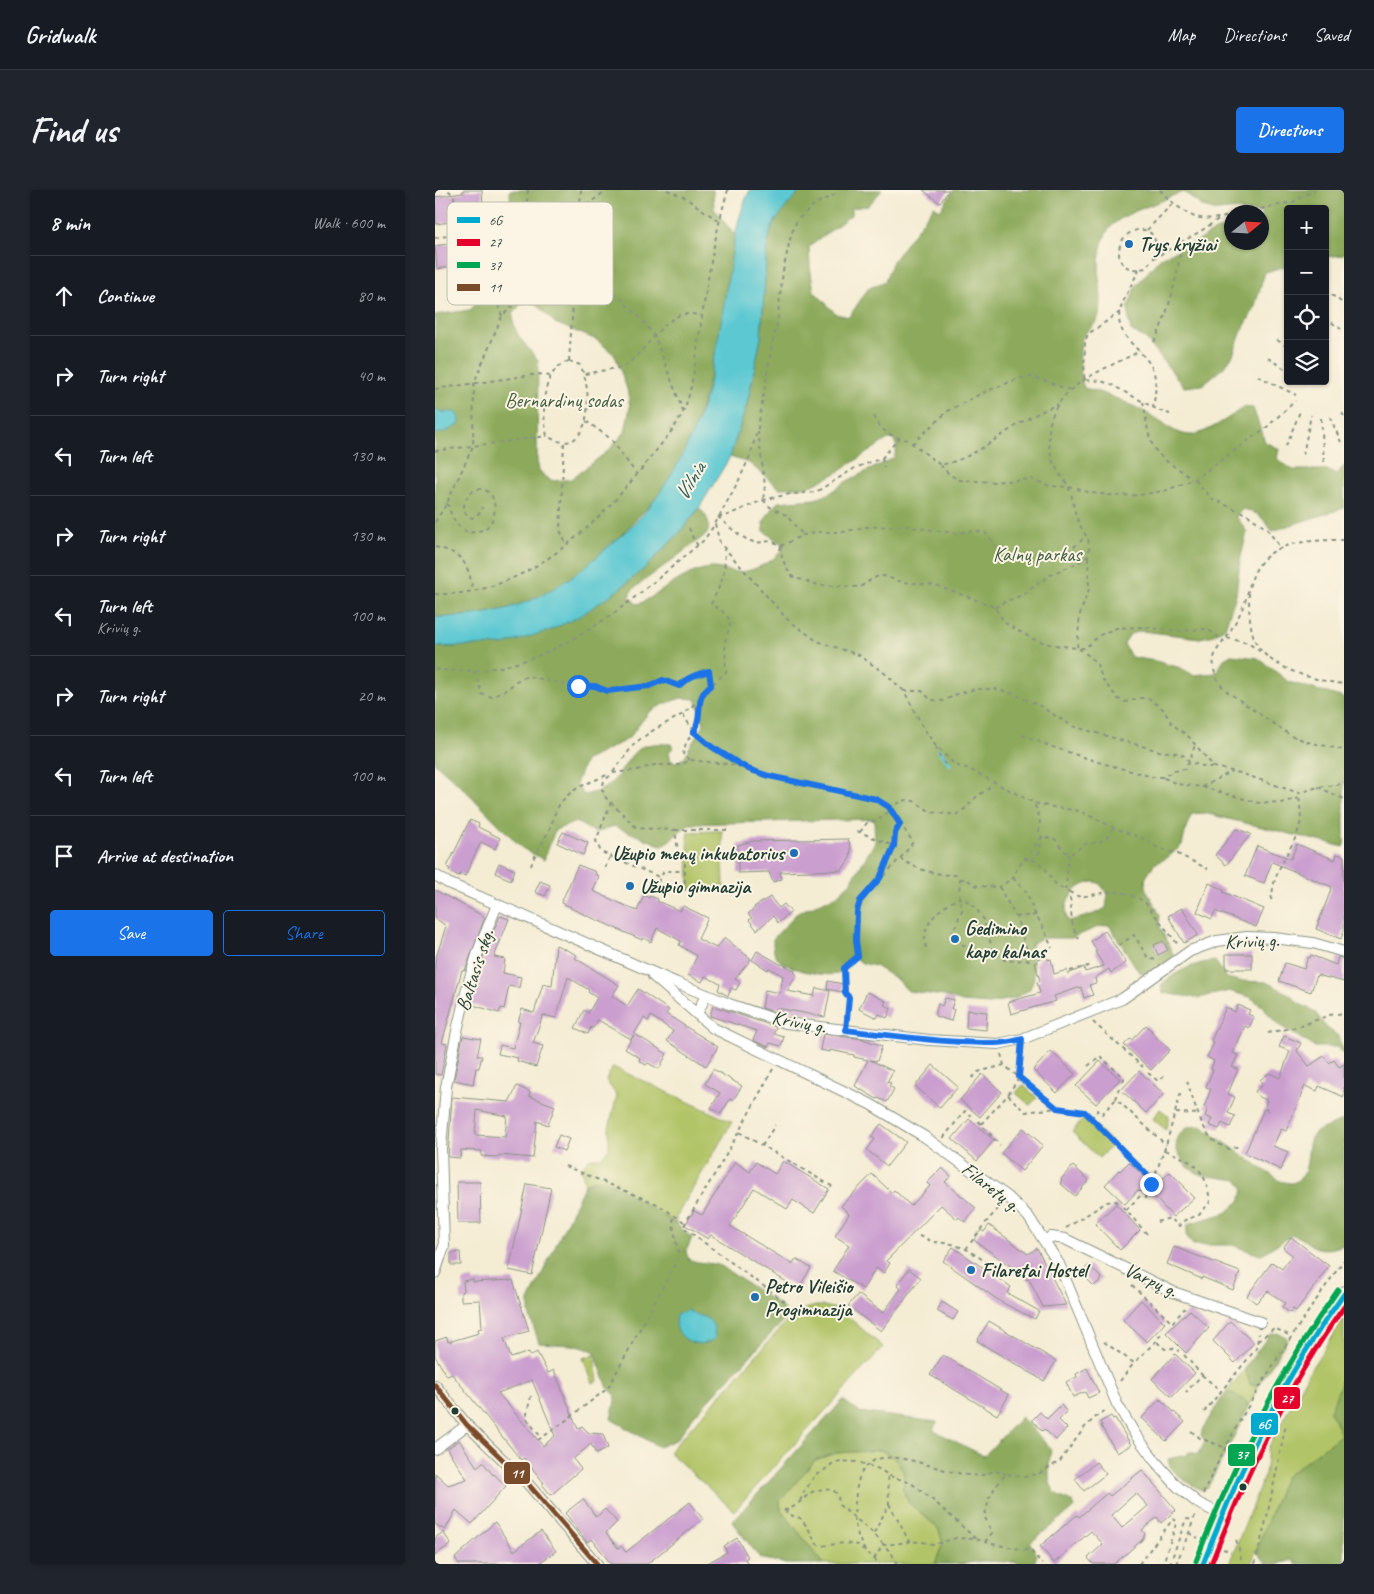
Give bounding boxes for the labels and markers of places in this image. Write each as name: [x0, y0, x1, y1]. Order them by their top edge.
place label: Trys kryžiai: [1139, 232, 1219, 258]
marker: Trys kryžiai: [1123, 238, 1135, 250]
place label: Užupio menų inkubatorius: [612, 841, 786, 866]
marker: Užupio menų inkubatorius: [788, 847, 800, 859]
place label: Užupio gimnazija: [640, 874, 752, 899]
marker: Užupio gimnazija: [624, 880, 636, 892]
place label: Gedimino kapo kalnas: [965, 916, 1048, 964]
marker: Gedimino kapo kalnas: [949, 933, 961, 945]
place label: Filaretai Hostel: [981, 1258, 1090, 1283]
marker: Filaretai Hostel: [965, 1264, 977, 1276]
place label: Petro Vileišio Progimnazija: [765, 1274, 854, 1322]
marker: Petro Vileišio Progimnazija: [749, 1291, 761, 1303]
unlabelled marker: [450, 1406, 460, 1416]
unlabelled marker: [1238, 1482, 1248, 1492]

